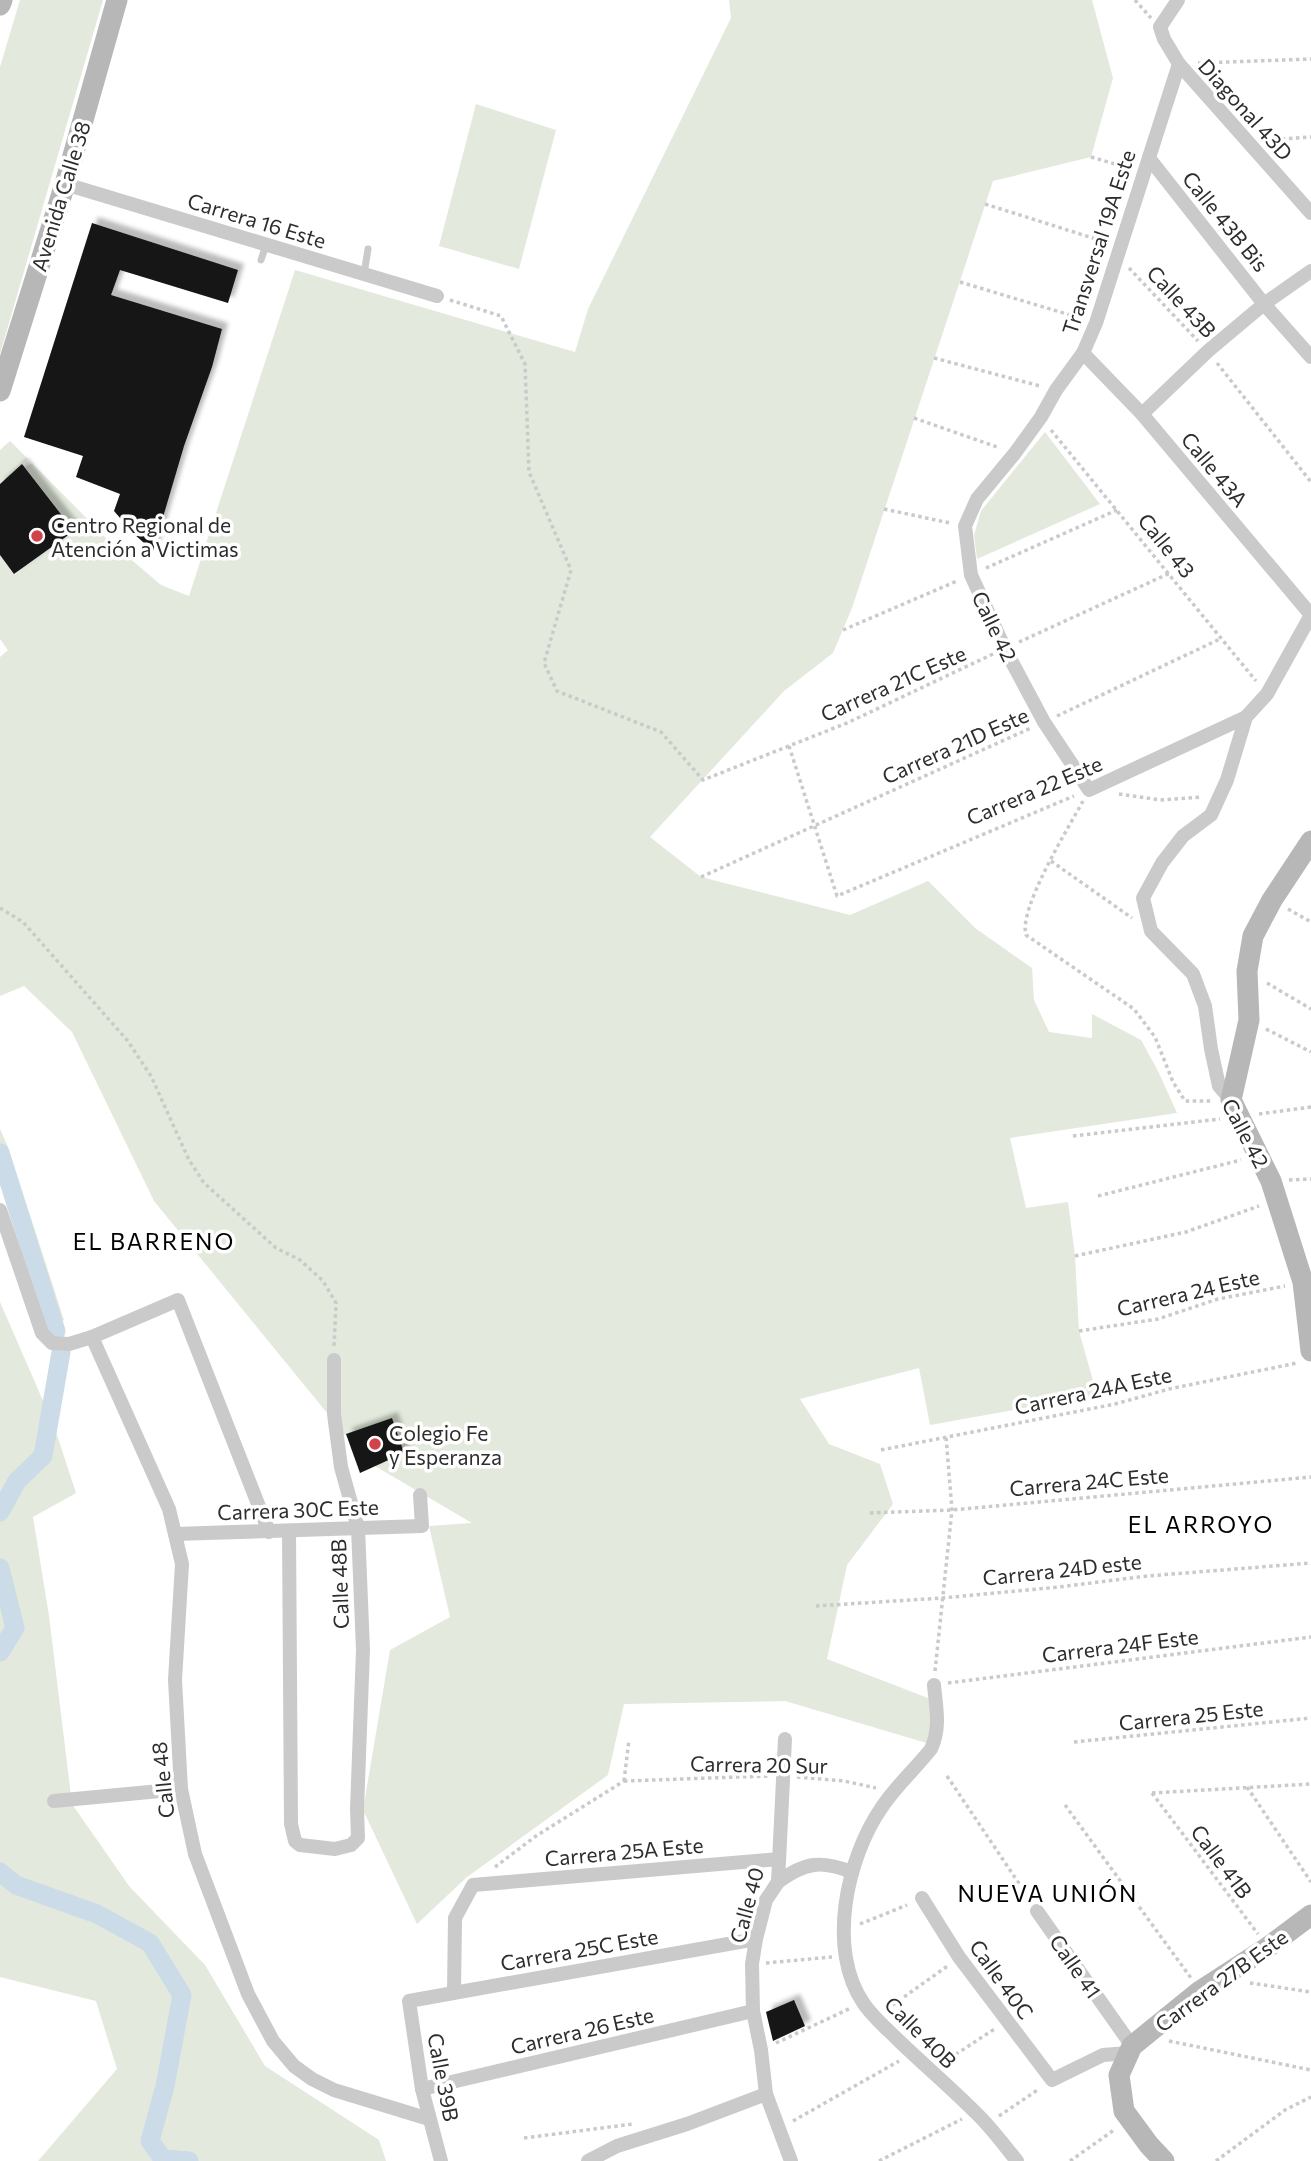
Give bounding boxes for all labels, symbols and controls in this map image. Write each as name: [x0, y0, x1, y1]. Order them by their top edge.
street label: Diagonal 43D: [1194, 53, 1298, 165]
street label: Avenida Calle 38: [25, 118, 95, 274]
street label: Transversal 19A Este: [1056, 146, 1140, 338]
street label: Calle 43B Bis: [1178, 166, 1274, 276]
street label: Carrera 16 Este: [185, 187, 329, 253]
street label: Calle 43B: [1142, 260, 1222, 342]
street label: Calle 43A: [1177, 427, 1253, 511]
street label: Calle 43: [1133, 508, 1201, 582]
place label: Centro Regional de Atención a Victimas: [51, 512, 239, 561]
marker: Centro Regional de Atención a Victimas: [29, 528, 45, 544]
street label: Calle 42: [967, 587, 1023, 665]
street label: Carrera 21C Este: [816, 640, 970, 726]
street label: Carrera 21D Este: [878, 702, 1032, 788]
street label: Carrera 22 Este: [962, 750, 1106, 830]
street label: Calle 42: [1217, 1094, 1275, 1172]
district label: EL BARRENO: [73, 1227, 235, 1255]
street label: Carrera 24 Este: [1114, 1263, 1262, 1321]
street label: Carrera 24A Este: [1012, 1361, 1174, 1419]
place label: Colegio Fe y Esperanza: [389, 1420, 502, 1469]
marker: Colegio Fe y Esperanza: [367, 1436, 383, 1452]
street label: Carrera 24C Este: [1008, 1462, 1170, 1500]
street label: Carrera 30C Este: [217, 1494, 379, 1524]
district label: EL ARROYO: [1128, 1510, 1274, 1538]
street label: Calle 48B: [325, 1539, 353, 1629]
street label: Carrera 24D este: [981, 1548, 1143, 1590]
street label: Carrera 24F Este: [1040, 1623, 1200, 1667]
street label: Carrera 25 Este: [1117, 1695, 1265, 1735]
street label: Calle 48: [146, 1741, 178, 1819]
street label: Carrera 20 Sur: [690, 1750, 828, 1778]
street label: Calle 41B: [1186, 1819, 1258, 1903]
street label: Carrera 25A Este: [544, 1832, 704, 1870]
street label: Calle 40: [724, 1864, 768, 1946]
district label: NUEVA UNIÓN: [958, 1879, 1138, 1907]
street label: Carrera 25C Este: [498, 1923, 660, 1975]
street label: Carrera 27B Este: [1150, 1924, 1292, 2036]
street label: Calle 41: [1045, 1929, 1107, 2003]
street label: Calle 40C: [965, 1935, 1039, 2023]
street label: Calle 40B: [880, 1991, 962, 2073]
street label: Carrera 26 Este: [508, 2001, 656, 2059]
street label: Calle 39B: [423, 2031, 465, 2123]

